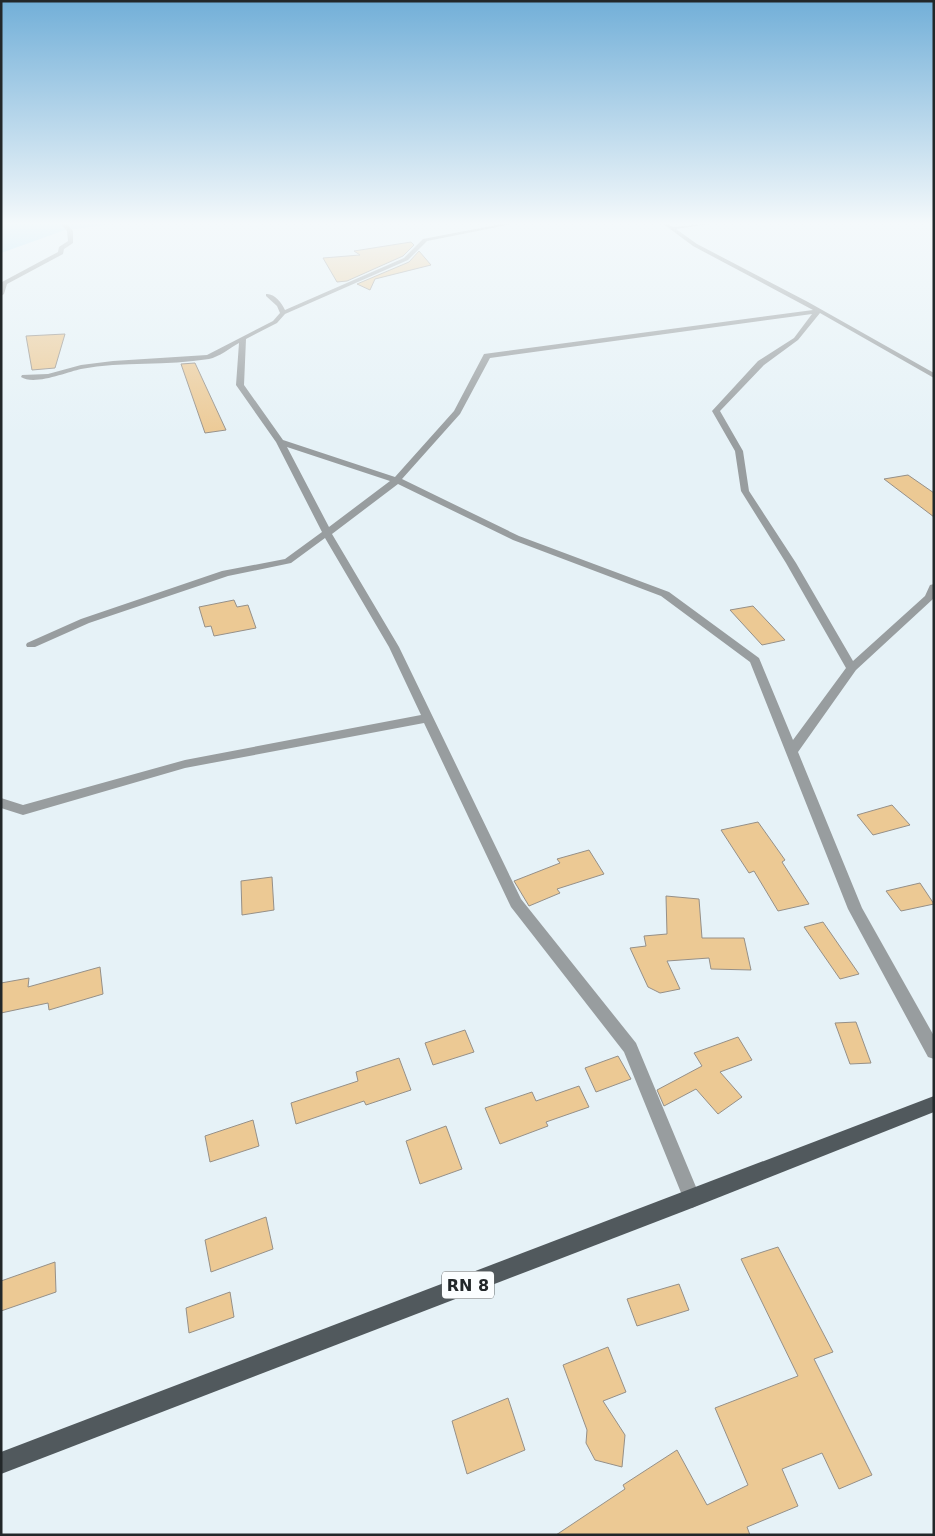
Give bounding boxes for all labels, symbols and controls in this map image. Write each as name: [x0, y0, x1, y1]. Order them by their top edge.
road number: RN 8: [442, 1272, 494, 1298]

